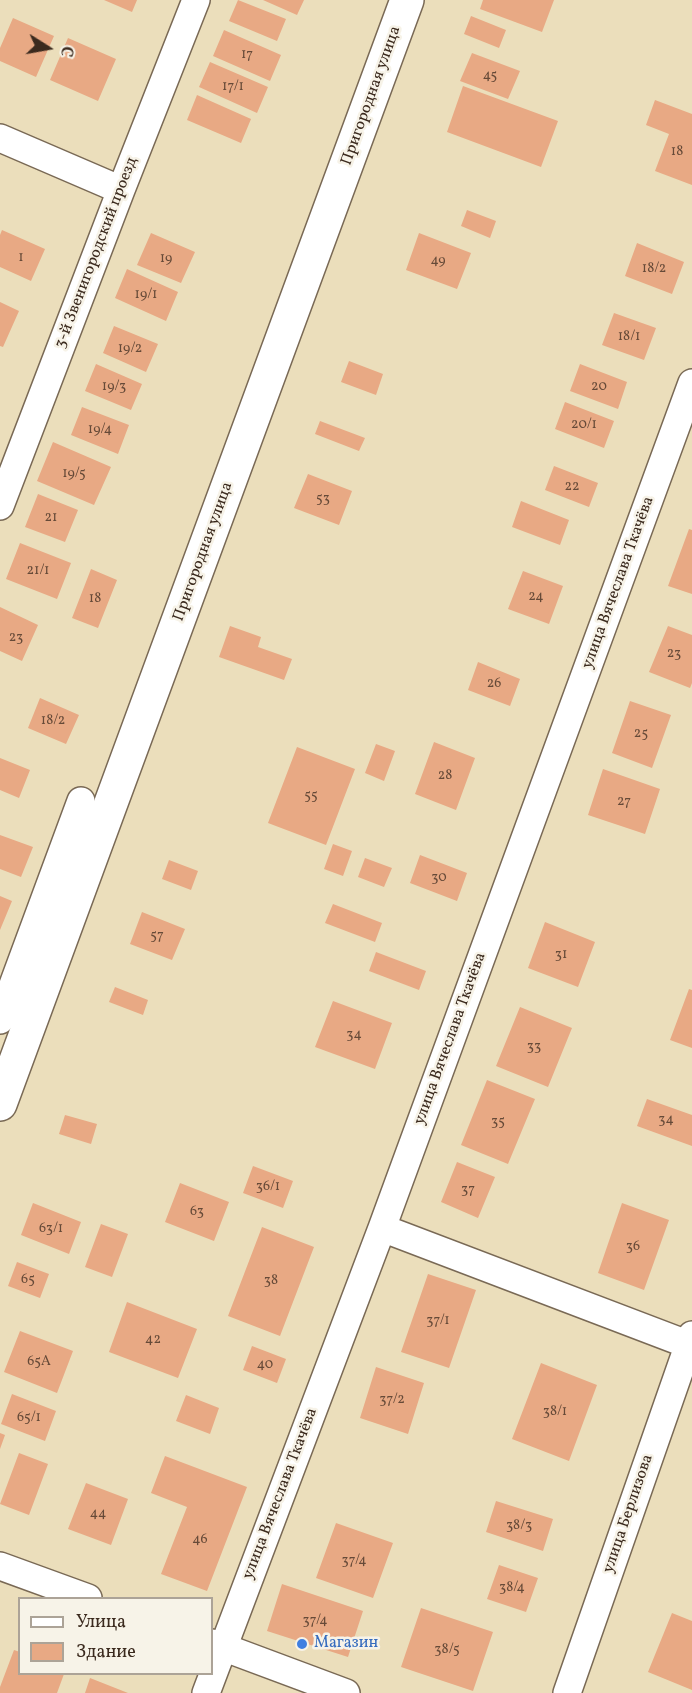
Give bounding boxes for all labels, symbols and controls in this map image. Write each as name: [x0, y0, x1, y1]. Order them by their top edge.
north arrow: [18, 18, 78, 78]
street label: Пригородная улица: [338, 24, 406, 168]
text: С: [54, 44, 77, 59]
house number: 17: [241, 47, 253, 63]
house number: 45: [483, 68, 497, 84]
house number: 17/1: [222, 79, 244, 95]
house number: 18: [671, 144, 683, 160]
street label: 3-й Звенигородский проезд: [52, 155, 142, 351]
house number: 1: [18, 250, 24, 266]
house number: 19: [160, 251, 172, 267]
house number: 49: [430, 253, 446, 269]
house number: 18/2: [642, 261, 666, 277]
house number: 19/1: [135, 287, 157, 303]
house number: 18/1: [618, 329, 640, 345]
house number: 19/2: [118, 341, 142, 357]
house number: 19/3: [102, 379, 126, 395]
house number: 20: [591, 379, 607, 395]
house number: 20/1: [571, 417, 597, 433]
house number: 19/4: [88, 422, 112, 438]
house number: 19/5: [62, 466, 86, 482]
house number: 22: [564, 479, 580, 495]
street label: Пригородная улица: [170, 480, 238, 624]
house number: 53: [316, 491, 330, 507]
street label: улица Вячеслава Ткачёва: [579, 494, 659, 672]
house number: 21: [45, 510, 57, 526]
house number: 21/1: [26, 563, 50, 579]
house number: 24: [528, 589, 544, 605]
house number: 18: [89, 591, 101, 607]
house number: 23: [9, 630, 23, 646]
house number: 23: [667, 646, 681, 662]
house number: 26: [487, 676, 501, 692]
house number: 18/2: [41, 713, 65, 729]
house number: 25: [634, 726, 648, 742]
house number: 28: [438, 768, 452, 784]
house number: 55: [304, 788, 318, 804]
house number: 27: [617, 794, 631, 810]
house number: 30: [431, 870, 447, 886]
house number: 57: [150, 928, 164, 944]
house number: 31: [555, 947, 567, 963]
street label: улица Вячеслава Ткачёва: [411, 950, 491, 1128]
house number: 34: [346, 1027, 362, 1043]
house number: 33: [527, 1039, 541, 1055]
house number: 34: [658, 1112, 674, 1128]
house number: 35: [491, 1114, 505, 1130]
house number: 36/1: [256, 1179, 280, 1195]
house number: 37: [461, 1182, 475, 1198]
house number: 63: [190, 1204, 204, 1220]
house number: 63/1: [39, 1221, 63, 1237]
house number: 36: [626, 1239, 640, 1255]
house number: 65: [21, 1272, 35, 1288]
house number: 38: [264, 1273, 278, 1289]
house number: 37/1: [426, 1313, 450, 1329]
house number: 42: [145, 1332, 161, 1348]
house number: 65А: [27, 1354, 51, 1370]
house number: 40: [257, 1357, 273, 1373]
house number: 37/2: [379, 1392, 405, 1408]
house number: 38/1: [543, 1404, 567, 1420]
street label: улица Вячеслава Ткачёва: [239, 1406, 323, 1582]
house number: 65/1: [17, 1410, 41, 1426]
street label: улица Берлизова: [600, 1452, 658, 1576]
house number: 44: [90, 1506, 106, 1522]
house number: 38/3: [506, 1518, 532, 1534]
house number: 46: [192, 1532, 208, 1548]
house number: 37/4: [341, 1553, 367, 1569]
house number: 38/4: [499, 1580, 525, 1596]
legend: [18, 1597, 213, 1675]
text: Улица: [76, 1610, 126, 1635]
house number: 37/4: [302, 1613, 328, 1629]
place label: Магазин: [314, 1634, 378, 1654]
marker: Магазин: [295, 1637, 309, 1651]
text: Здание: [76, 1640, 136, 1665]
house number: 38/5: [434, 1642, 460, 1658]

